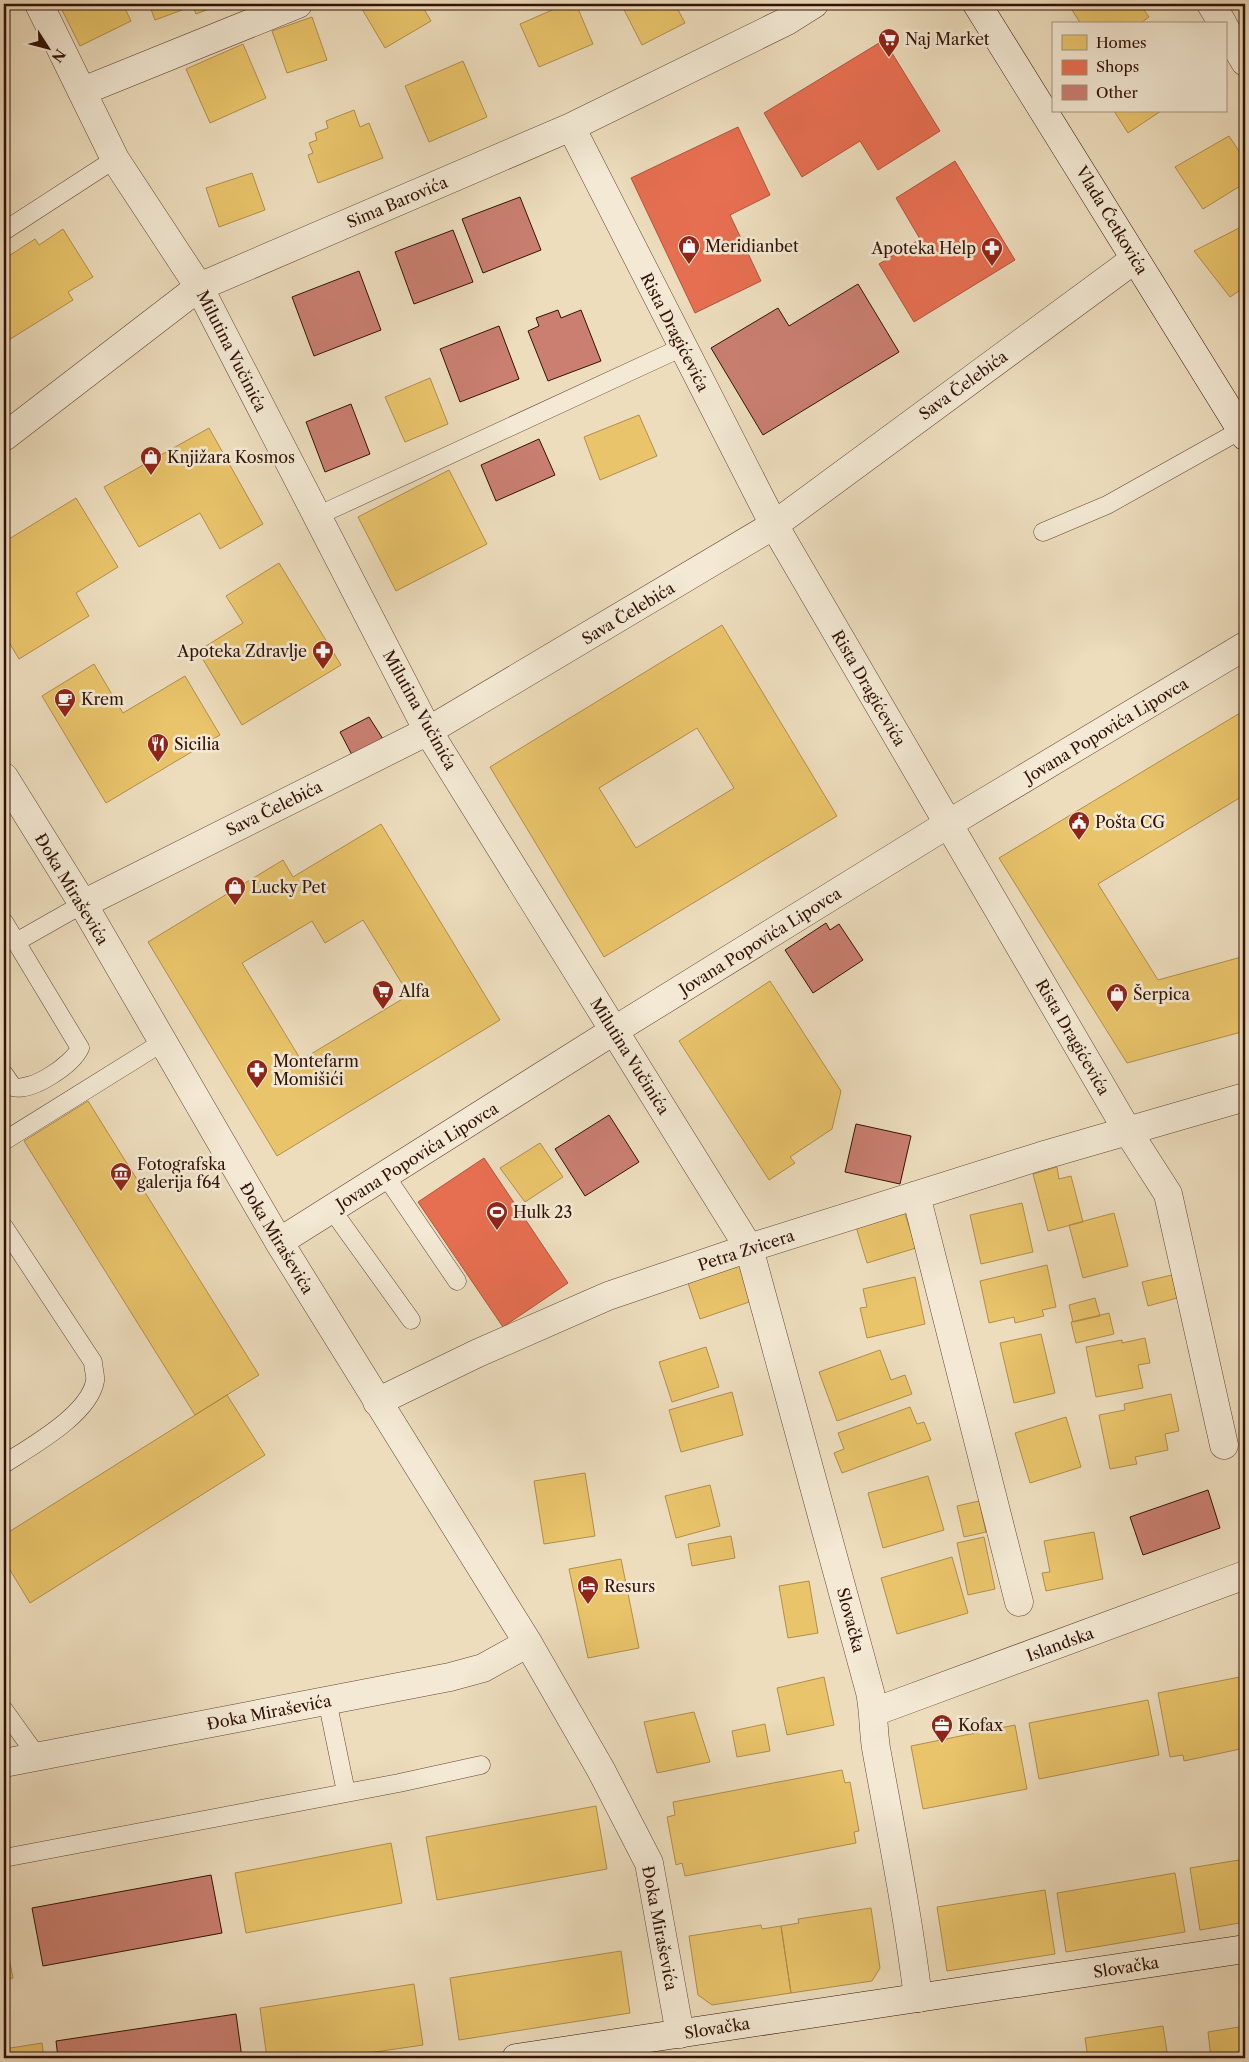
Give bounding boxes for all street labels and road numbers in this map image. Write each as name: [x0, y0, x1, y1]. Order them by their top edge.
street label: Vlada Ćetkovića: [1071, 161, 1153, 278]
street label: Sima Barovića: [343, 172, 451, 232]
street label: Rista Dragićevića: [636, 269, 714, 395]
street label: Milutina Vučinića: [193, 287, 272, 416]
street label: Sava Čelebića: [914, 345, 1012, 424]
street label: Sava Čelebića: [577, 576, 679, 649]
street label: Rista Dragićevića: [828, 626, 911, 750]
street label: Milutina Vučinića: [379, 647, 461, 774]
street label: Jovana Popovića Lipovca: [1018, 673, 1192, 788]
street label: Sava Čelebića: [222, 775, 326, 840]
street label: Đoka Miraševića: [31, 830, 113, 949]
street label: Jovana Popovića Lipovca: [673, 883, 845, 1001]
street label: Rista Dragićevića: [1032, 975, 1115, 1099]
street label: Milutina Vučinića: [586, 994, 674, 1119]
street label: Jovana Popovića Lipovca: [330, 1098, 502, 1216]
street label: Đoka Miraševića: [236, 1179, 318, 1298]
street label: Petra Zvicera: [695, 1225, 797, 1275]
street label: Slovačka: [833, 1585, 869, 1655]
street label: Islandska: [1024, 1622, 1097, 1665]
street label: Đoka Miraševića: [205, 1690, 334, 1734]
street label: Đoka Miraševića: [638, 1864, 682, 1993]
street label: Slovačka: [1092, 1952, 1161, 1982]
street label: Slovačka: [683, 2013, 752, 2043]

